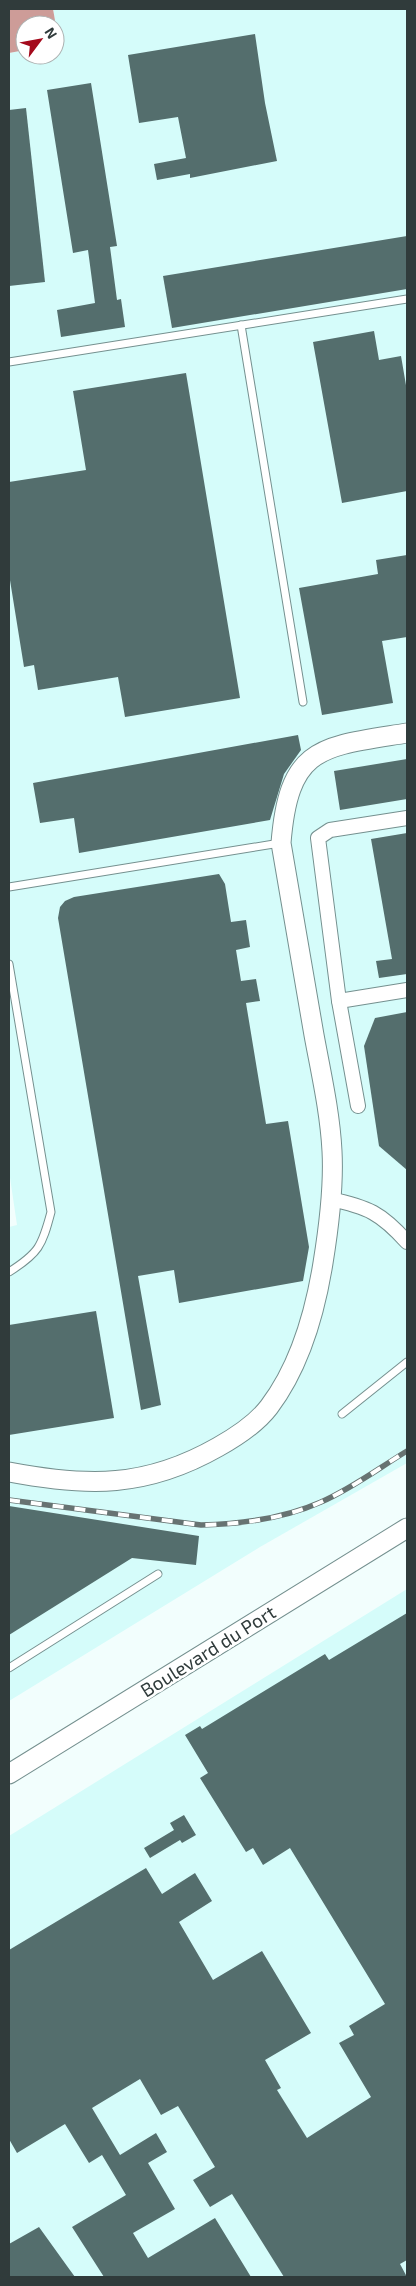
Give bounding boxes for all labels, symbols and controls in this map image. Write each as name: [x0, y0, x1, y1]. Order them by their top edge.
north arrow: [15, 15, 65, 65]
text: N: [42, 24, 61, 42]
street label: Boulevard du Port: [136, 1600, 279, 1701]

